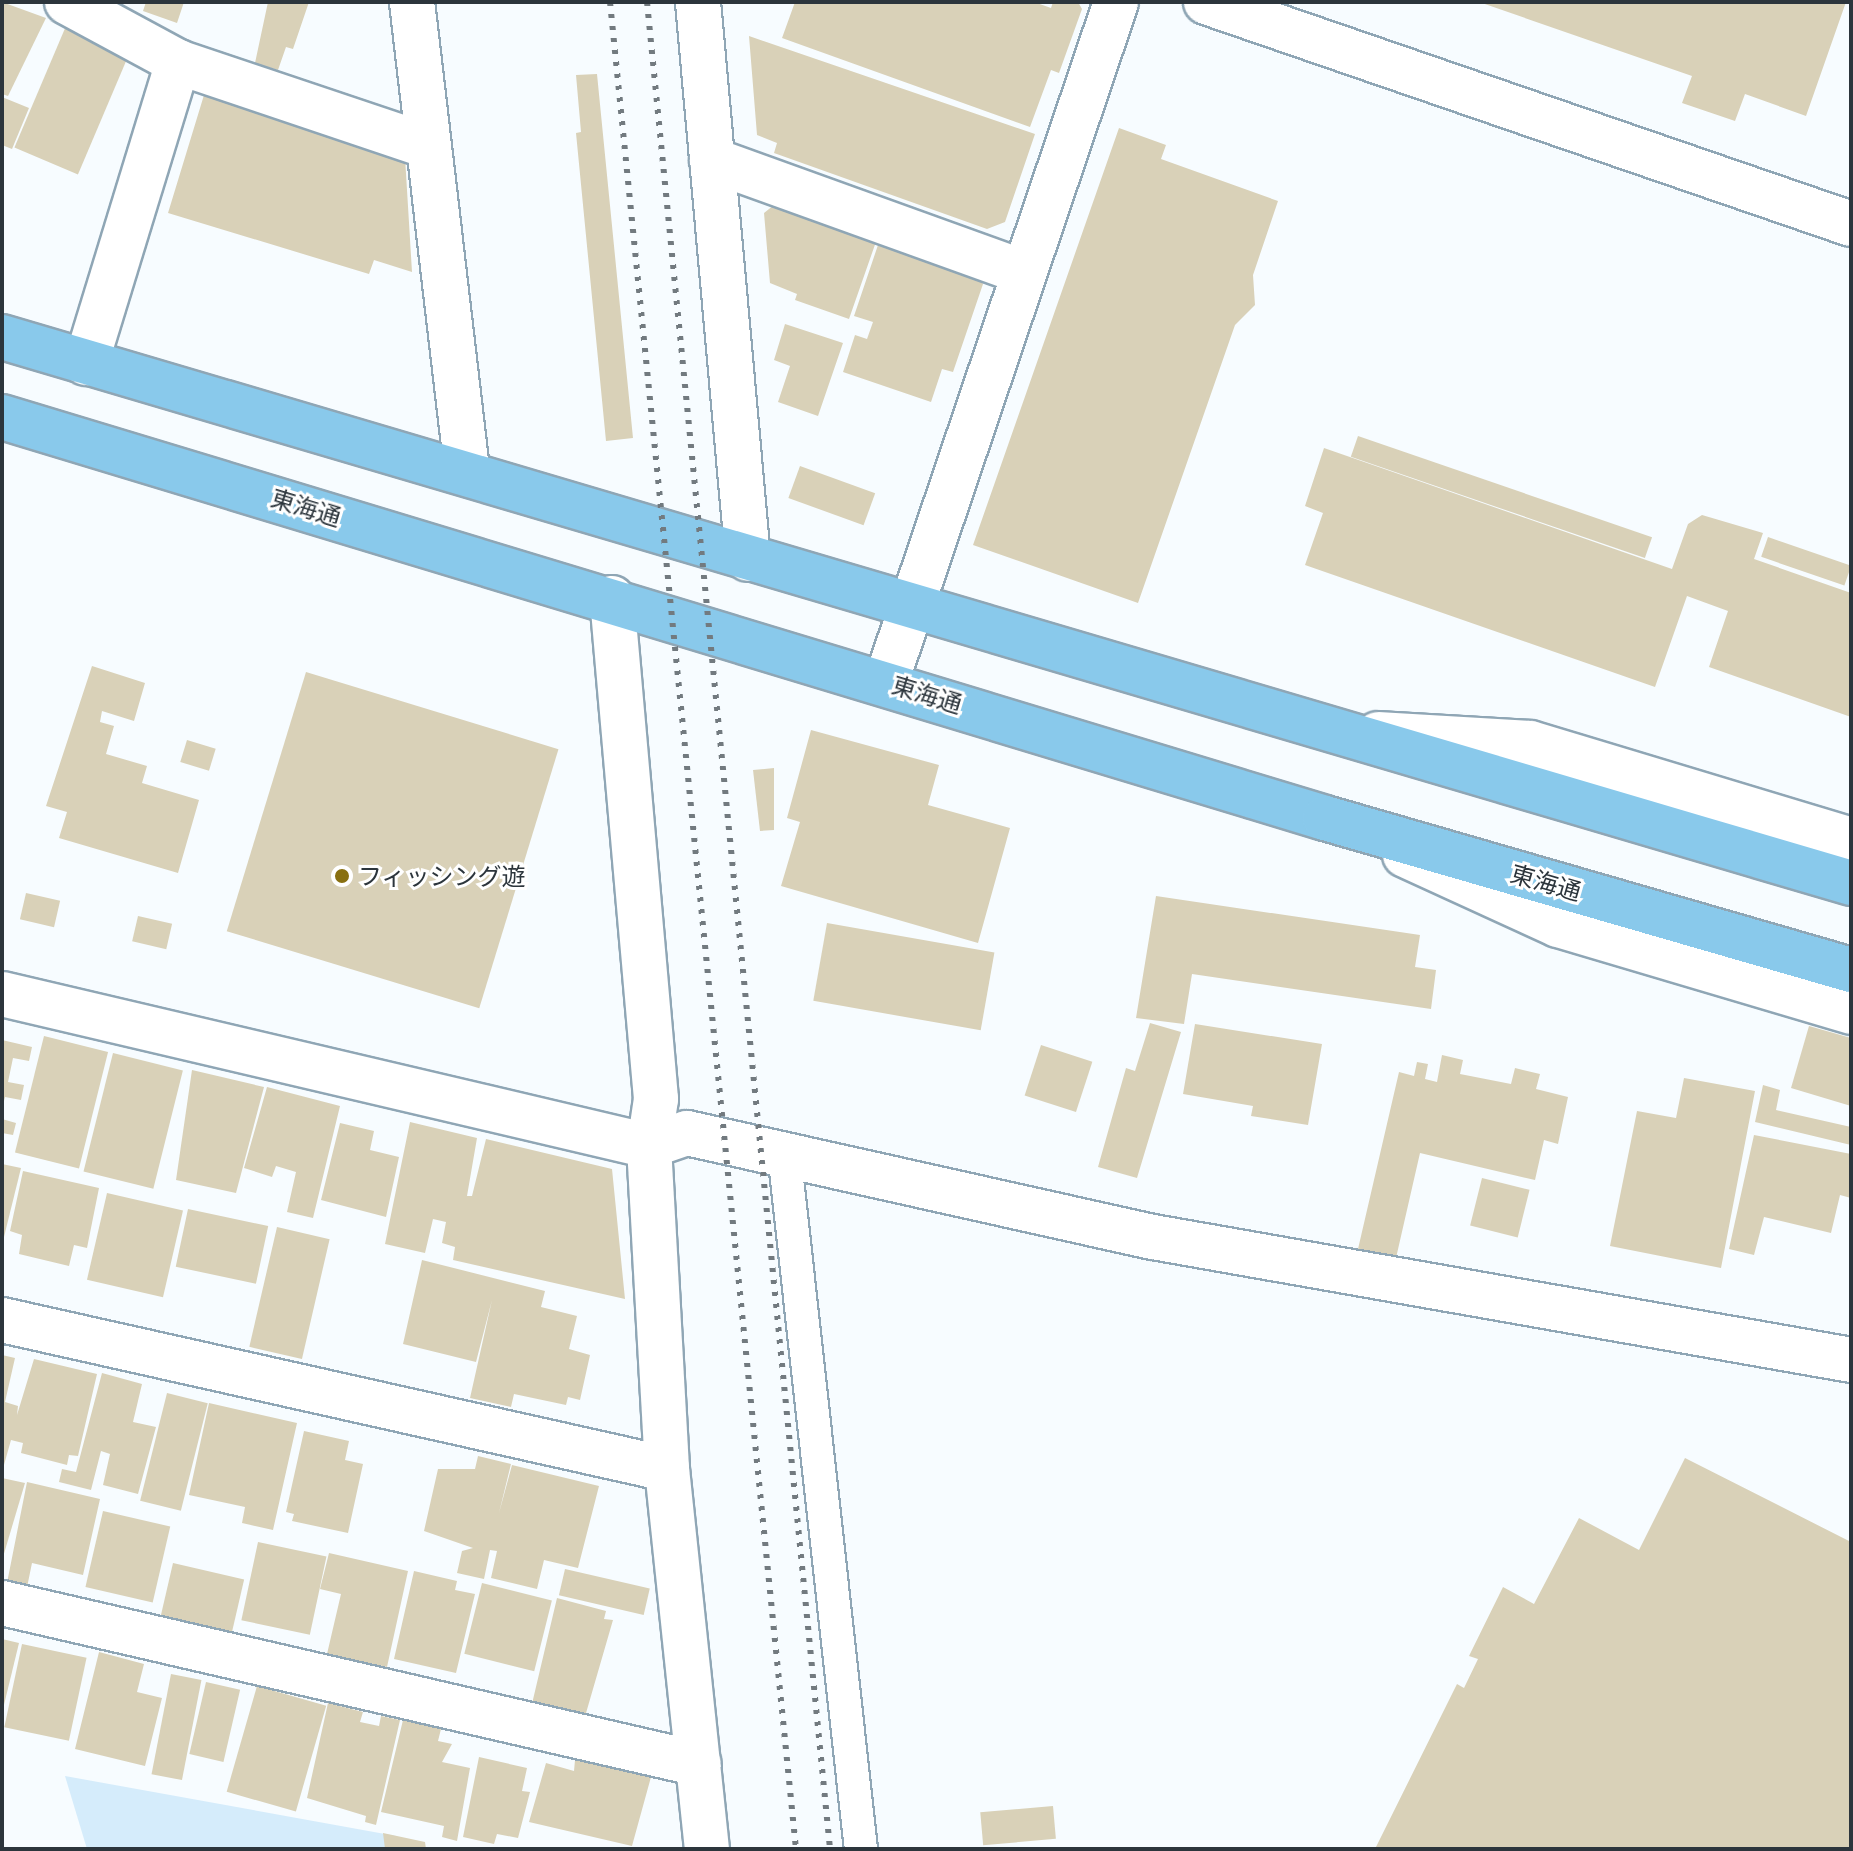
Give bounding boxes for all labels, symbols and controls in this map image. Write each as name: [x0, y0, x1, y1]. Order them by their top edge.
street label: 東海通: [267, 483, 345, 531]
street label: 東海通: [888, 670, 966, 718]
street label: 東海通: [1507, 858, 1585, 906]
place label: フィッシング遊: [358, 862, 526, 890]
marker: フィッシング遊: [333, 867, 351, 885]

